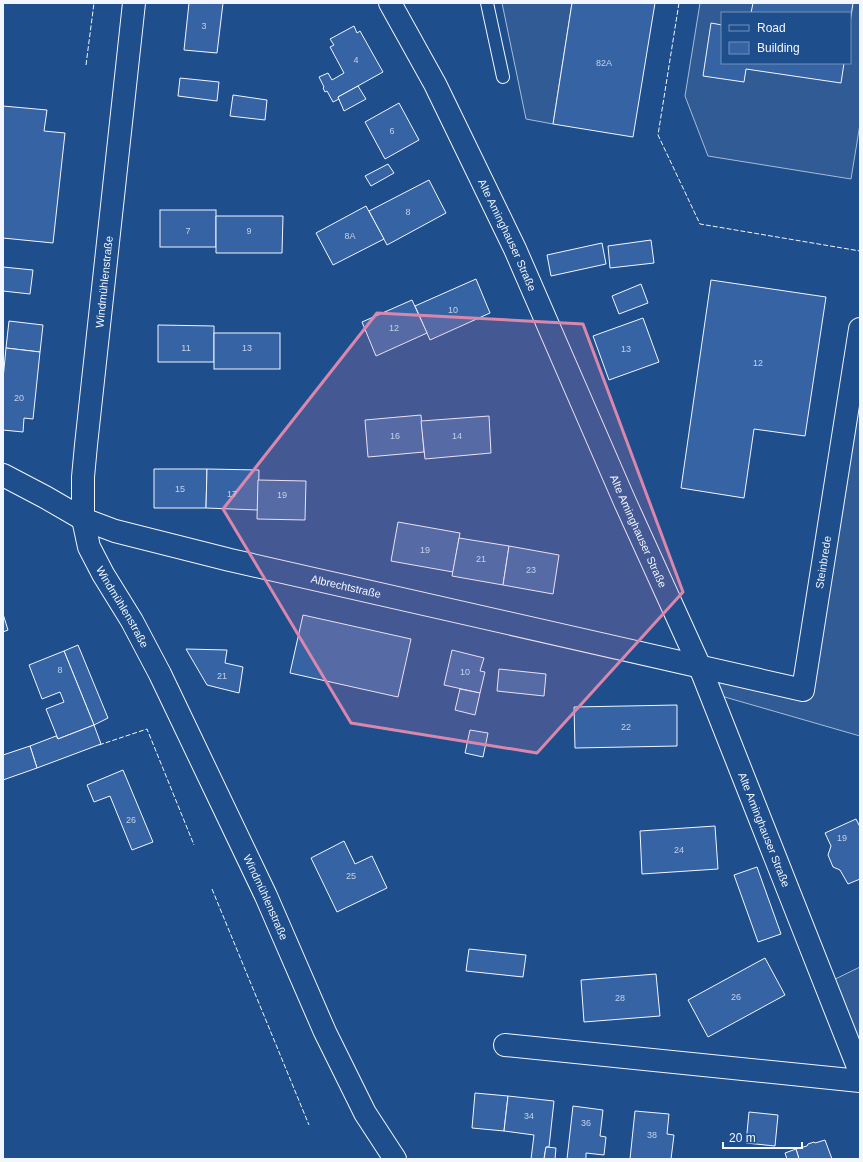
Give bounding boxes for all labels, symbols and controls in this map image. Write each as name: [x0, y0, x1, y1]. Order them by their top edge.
legend: [721, 12, 851, 64]
house number: 3: [201, 21, 207, 31]
text: Road: [757, 21, 786, 35]
text: Building: [757, 41, 800, 55]
house number: 4: [353, 55, 359, 65]
house number: 82A: [596, 58, 612, 68]
house number: 6: [389, 126, 395, 136]
street label: Alte Aminghauser Straße: [476, 177, 539, 293]
house number: 8: [405, 207, 411, 217]
house number: 7: [185, 226, 191, 236]
house number: 9: [246, 226, 252, 236]
house number: 8A: [344, 231, 356, 241]
street label: Windmühlenstraße: [93, 235, 115, 329]
house number: 10: [448, 305, 458, 315]
house number: 12: [389, 323, 399, 333]
house number: 11: [181, 343, 191, 353]
house number: 13: [242, 343, 252, 353]
house number: 13: [621, 344, 631, 354]
house number: 12: [753, 358, 763, 368]
house number: 20: [14, 393, 24, 403]
house number: 16: [390, 431, 400, 441]
house number: 14: [452, 431, 462, 441]
street label: Alte Aminghauser Straße: [608, 473, 669, 589]
house number: 15: [175, 484, 185, 494]
house number: 17: [227, 489, 237, 499]
house number: 19: [277, 490, 287, 500]
street label: Steinbrede: [813, 535, 833, 589]
house number: 19: [420, 545, 430, 555]
house number: 21: [476, 554, 486, 564]
street label: Windmühlenstraße: [94, 564, 151, 650]
house number: 23: [526, 565, 536, 575]
street label: Albrechtstraße: [310, 573, 382, 600]
house number: 8: [57, 665, 63, 675]
house number: 10: [460, 667, 470, 677]
house number: 21: [217, 671, 227, 681]
house number: 22: [621, 722, 631, 732]
street label: Alte Aminghauser Straße: [736, 770, 792, 889]
house number: 26: [126, 815, 136, 825]
house number: 19: [837, 833, 847, 843]
house number: 24: [674, 845, 684, 855]
street label: Windmühlenstraße: [241, 853, 290, 942]
house number: 25: [346, 871, 356, 881]
house number: 26: [731, 992, 741, 1002]
house number: 28: [615, 993, 625, 1003]
house number: 34: [524, 1111, 534, 1121]
house number: 36: [581, 1118, 591, 1128]
scale bar: [723, 1124, 802, 1150]
house number: 38: [647, 1130, 657, 1140]
text: 20 m: [729, 1131, 756, 1145]

